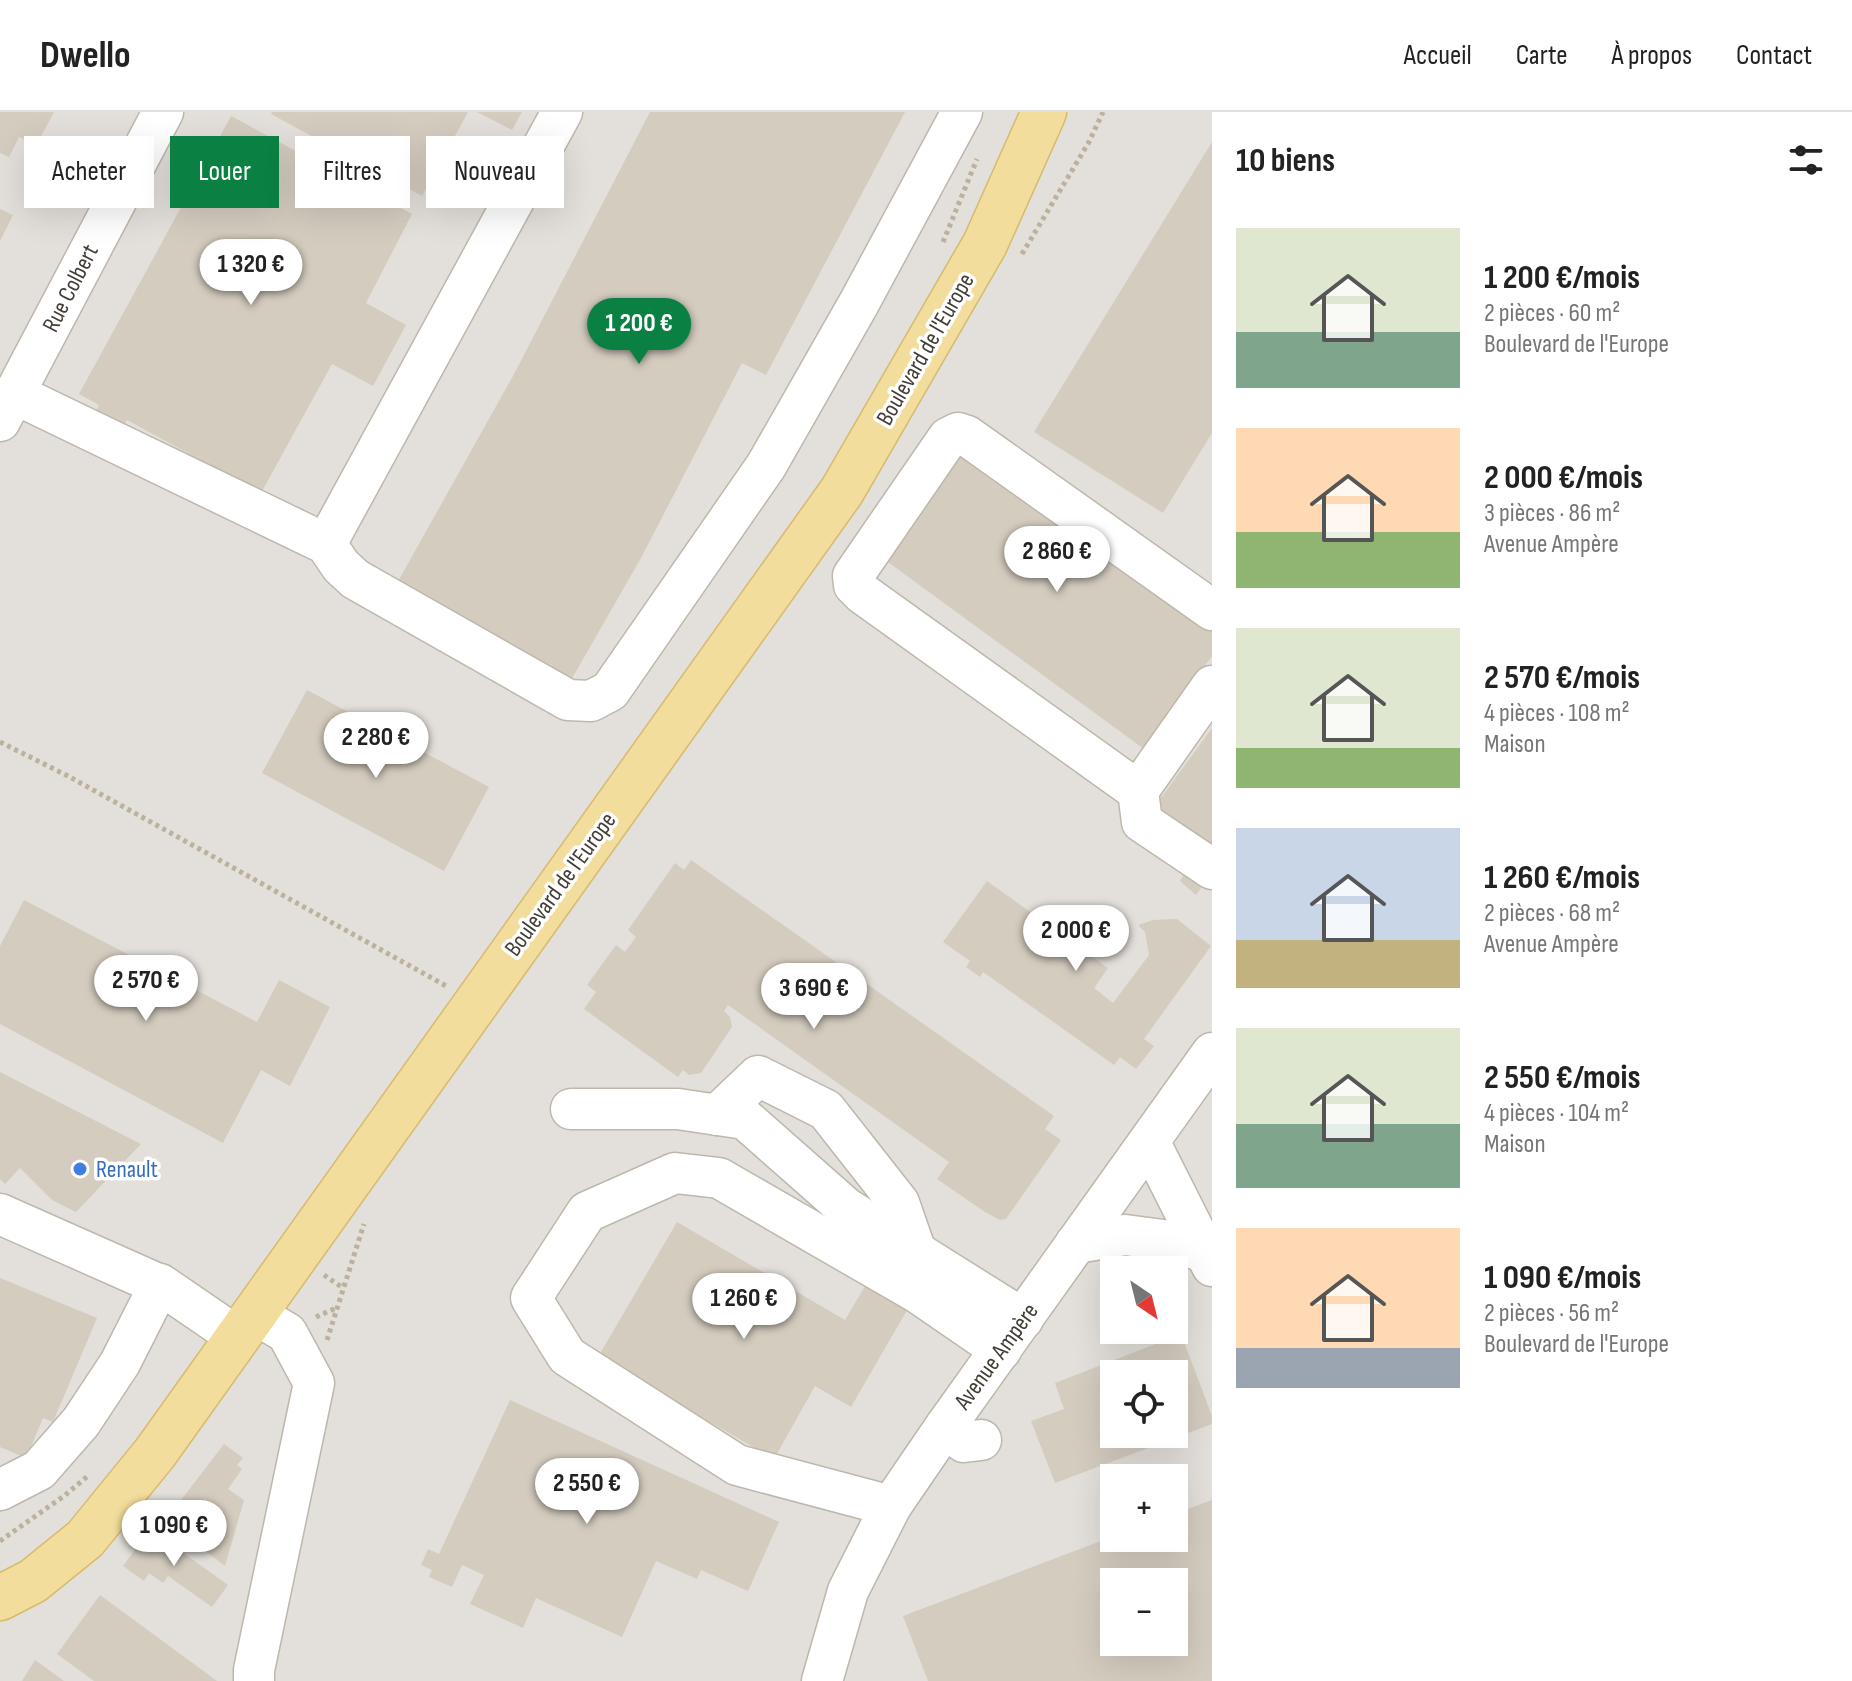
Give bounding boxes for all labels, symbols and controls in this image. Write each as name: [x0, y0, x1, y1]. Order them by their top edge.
text: Dwello: [40, 33, 131, 78]
text: Accueil: [1404, 39, 1472, 72]
text: Carte: [1516, 39, 1568, 72]
text: À propos: [1612, 39, 1692, 72]
text: Contact: [1736, 39, 1812, 72]
chip: Acheter: [24, 136, 154, 208]
chip: Louer: [170, 136, 279, 208]
chip: Filtres: [295, 136, 410, 208]
chip: Nouveau: [426, 136, 564, 208]
icon: filters: [1784, 138, 1828, 182]
text: 10 biens: [1236, 140, 1335, 181]
pin: 1 320 €: [177, 239, 325, 307]
street label: Rue Colbert: [36, 240, 105, 337]
text: 1 320 €: [217, 249, 285, 280]
text: 1 200 €/mois: [1484, 257, 1640, 298]
icon: home: [1300, 260, 1396, 356]
street label: Boulevard de l'Europe: [870, 268, 981, 430]
pin: 1 200 €: [565, 298, 713, 366]
text: 2 pièces · 60 m²: [1484, 298, 1620, 329]
text: 1 200 €: [605, 308, 673, 339]
text: Boulevard de l'Europe: [1484, 329, 1669, 360]
text: 2 000 €/mois: [1484, 457, 1643, 498]
icon: home: [1300, 460, 1396, 556]
text: 3 pièces · 86 m²: [1484, 498, 1620, 529]
pin: 2 860 €: [983, 526, 1131, 594]
text: Avenue Ampère: [1484, 529, 1619, 560]
text: 2 860 €: [1022, 536, 1092, 567]
text: 2 570 €/mois: [1484, 657, 1640, 698]
icon: home: [1300, 660, 1396, 756]
text: 4 pièces · 108 m²: [1484, 698, 1630, 729]
pin: 2 280 €: [302, 712, 450, 780]
text: 2 280 €: [342, 722, 410, 753]
text: Maison: [1484, 729, 1546, 760]
street label: Boulevard de l'Europe: [498, 807, 622, 962]
text: 1 260 €/mois: [1484, 857, 1640, 898]
icon: home: [1300, 860, 1396, 956]
text: 2 pièces · 68 m²: [1484, 898, 1620, 929]
pin: 2 000 €: [1002, 905, 1150, 973]
text: 2 000 €: [1041, 915, 1111, 946]
text: Avenue Ampère: [1484, 929, 1619, 960]
pin: 2 570 €: [72, 955, 220, 1023]
pin: 3 690 €: [740, 963, 888, 1031]
text: 2 570 €: [112, 965, 180, 996]
text: 3 690 €: [779, 973, 849, 1004]
text: 2 550 €/mois: [1484, 1057, 1640, 1098]
icon: home: [1300, 1060, 1396, 1156]
text: 4 pièces · 104 m²: [1484, 1098, 1629, 1129]
text: Maison: [1484, 1129, 1546, 1160]
place label: Renault: [96, 1155, 158, 1184]
marker: Renault: [71, 1160, 89, 1178]
north arrow: [1100, 1256, 1188, 1344]
map controls: [1100, 1256, 1188, 1656]
text: 1 090 €/mois: [1484, 1257, 1641, 1298]
icon: home: [1300, 1260, 1396, 1356]
pin: 1 260 €: [670, 1273, 818, 1341]
text: 1 260 €: [710, 1283, 778, 1314]
street label: Avenue Ampère: [948, 1297, 1045, 1416]
text: 2 pièces · 56 m²: [1484, 1298, 1619, 1329]
text: Boulevard de l'Europe: [1484, 1329, 1669, 1360]
button: locate: [1100, 1360, 1188, 1448]
pin: 2 550 €: [513, 1458, 661, 1526]
button: +: [1100, 1464, 1188, 1552]
text: 2 550 €: [553, 1468, 621, 1499]
pin: 1 090 €: [100, 1500, 248, 1568]
text: 1 090 €: [140, 1510, 208, 1541]
button: −: [1100, 1568, 1188, 1656]

